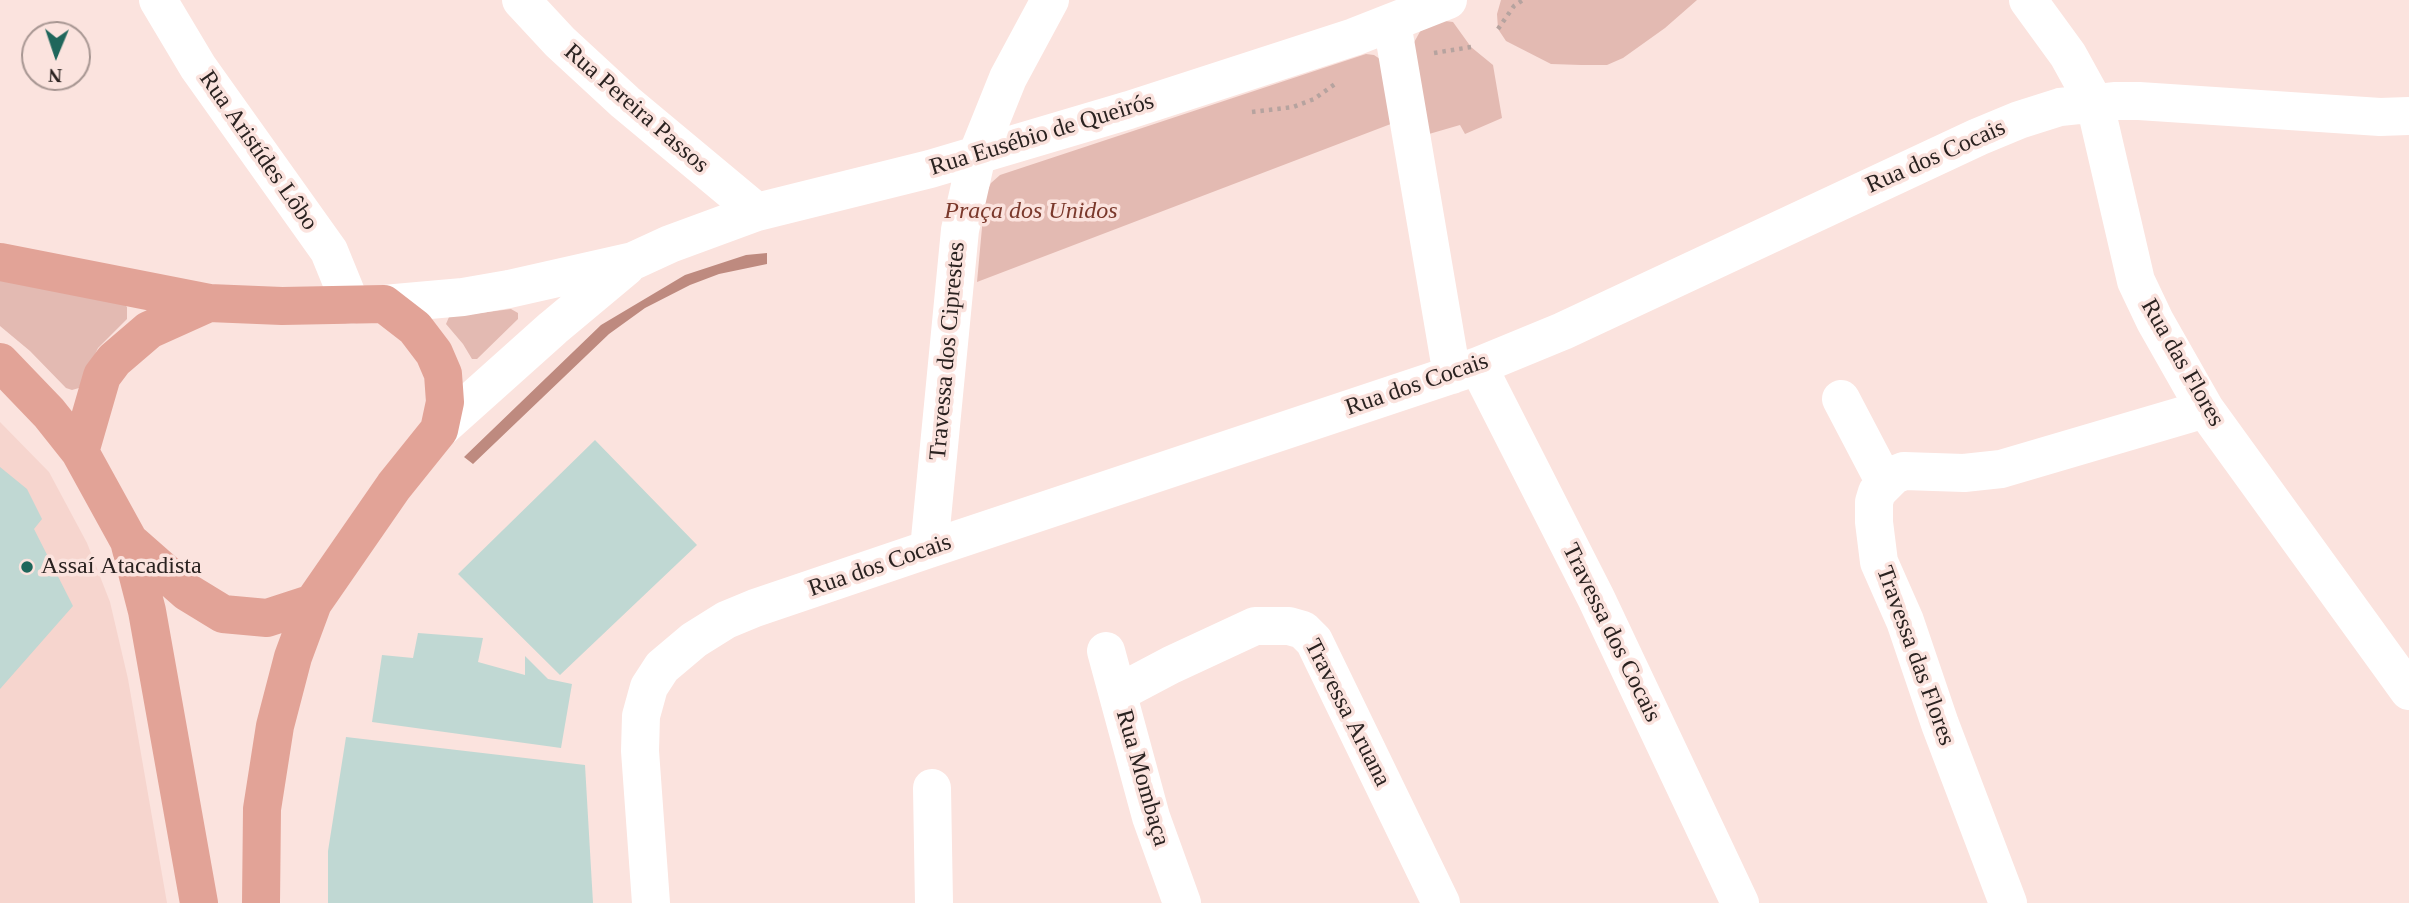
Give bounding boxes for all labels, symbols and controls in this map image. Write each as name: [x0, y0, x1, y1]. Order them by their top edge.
north arrow: [21, 21, 91, 91]
street label: Rua Pereira Passos: [558, 38, 714, 180]
text: N: [48, 65, 63, 86]
street label: Rua Aristídes Lôbo: [192, 66, 324, 236]
street label: Rua Eusébio de Queirós: [927, 87, 1157, 183]
street label: Rua dos Cocais: [1862, 113, 2010, 201]
park label: Praça dos Unidos: [944, 198, 1118, 226]
street label: Travessa dos Ciprestes: [924, 241, 972, 461]
street label: Rua das Flores: [2134, 294, 2230, 432]
street label: Rua dos Cocais: [1342, 347, 1492, 423]
street label: Rua dos Cocais: [805, 528, 955, 604]
street label: Travessa dos Cocais: [1555, 539, 1667, 727]
place label: Assaí Atacadista: [41, 553, 202, 581]
marker: Assaí Atacadista: [19, 559, 35, 575]
street label: Travessa das Flores: [1869, 563, 1961, 749]
street label: Travessa Aruana: [1298, 635, 1396, 791]
street label: Rua Mombaça: [1109, 706, 1175, 850]

